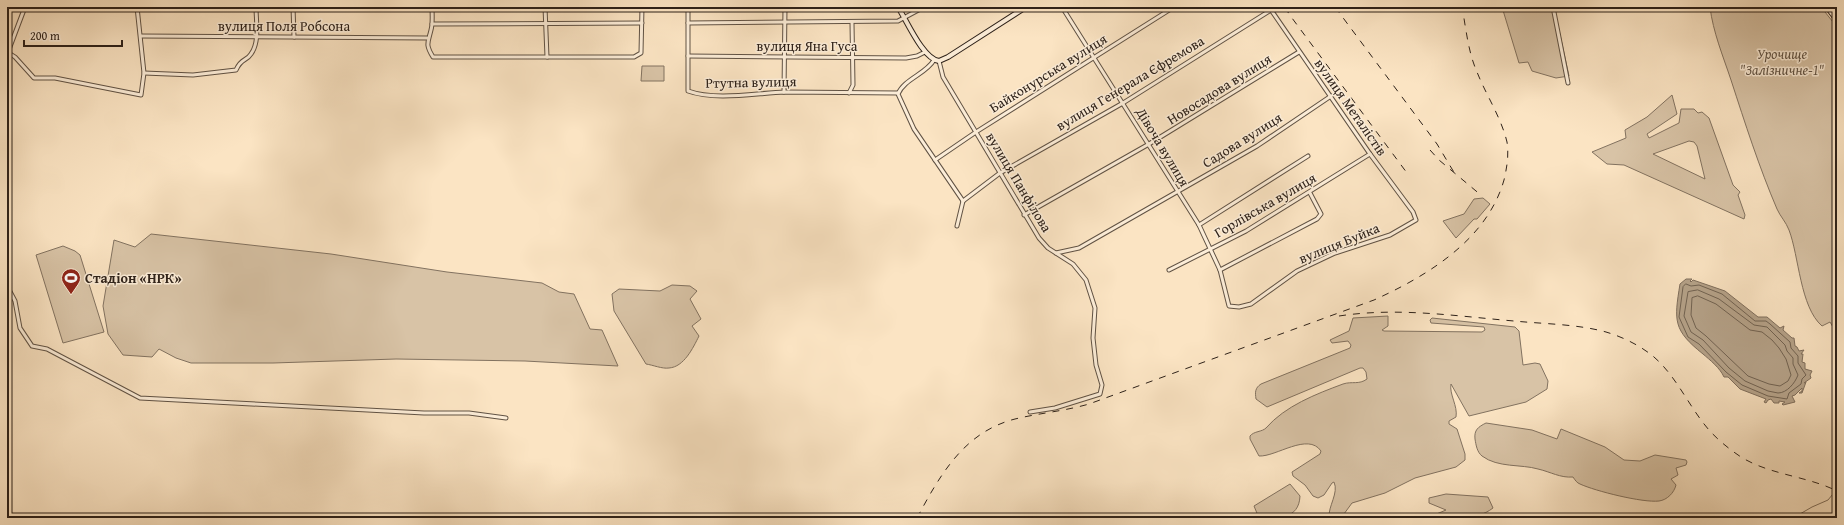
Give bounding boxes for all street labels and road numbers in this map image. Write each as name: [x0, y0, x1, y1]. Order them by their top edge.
street label: вулиця Поля Робсона: [218, 16, 350, 36]
street label: Байконурська вулиця: [985, 29, 1111, 117]
street label: вулиця Генерала Єфремова: [1052, 31, 1208, 135]
street label: вулиця Яна Гуса: [756, 36, 858, 56]
street label: Новосадова вулиця: [1163, 49, 1275, 129]
street label: вулиця Металістів: [1310, 54, 1392, 160]
street label: Ртутна вулиця: [705, 71, 797, 93]
street label: Дівоча вулиця: [1131, 103, 1195, 190]
street label: Садова вулиця: [1198, 107, 1286, 173]
street label: вулиця Панфілова: [981, 128, 1057, 236]
street label: Горлівська вулиця: [1210, 168, 1320, 242]
street label: вулиця Буйка: [1296, 218, 1383, 268]

